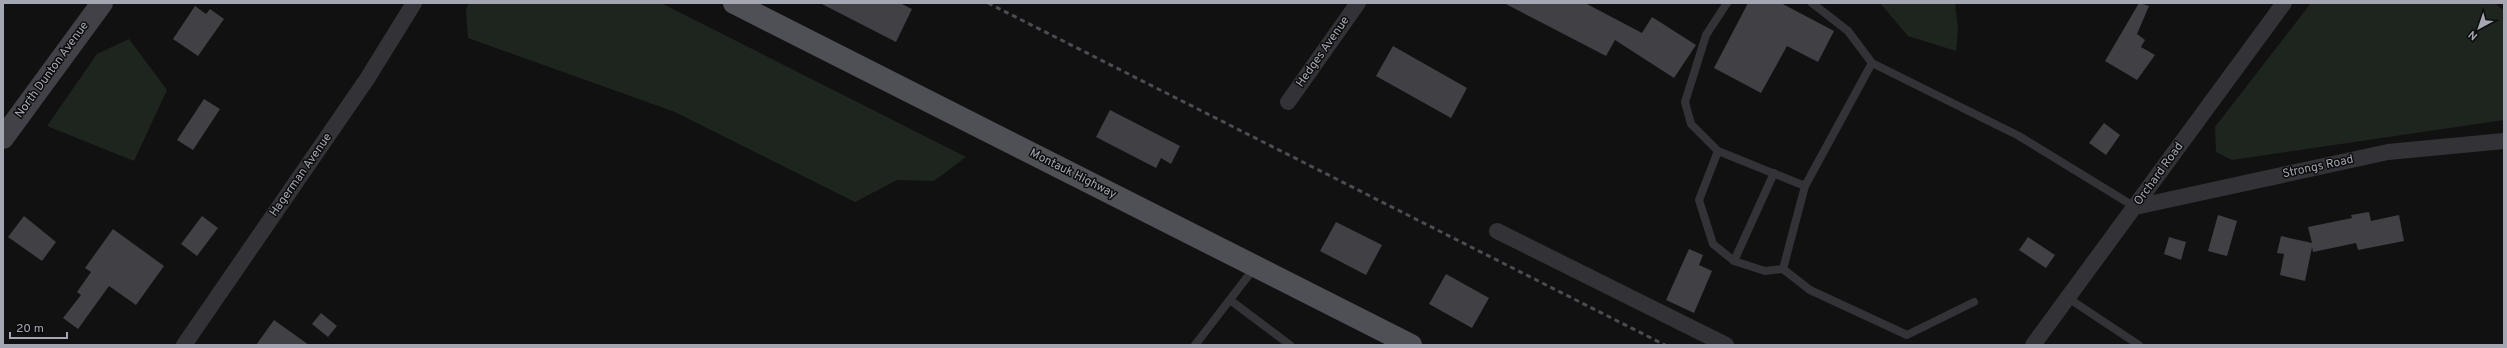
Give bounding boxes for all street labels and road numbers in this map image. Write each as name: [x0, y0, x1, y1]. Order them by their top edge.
street label: Hedges Avenue: [1293, 13, 1353, 91]
street label: North Dunton Avenue: [12, 18, 92, 122]
street label: Hagerman Avenue: [266, 130, 336, 220]
street label: Orchard Road: [2131, 139, 2187, 209]
street label: Montauk Highway: [1027, 145, 1119, 203]
street label: Strongs Road: [2281, 152, 2355, 182]

